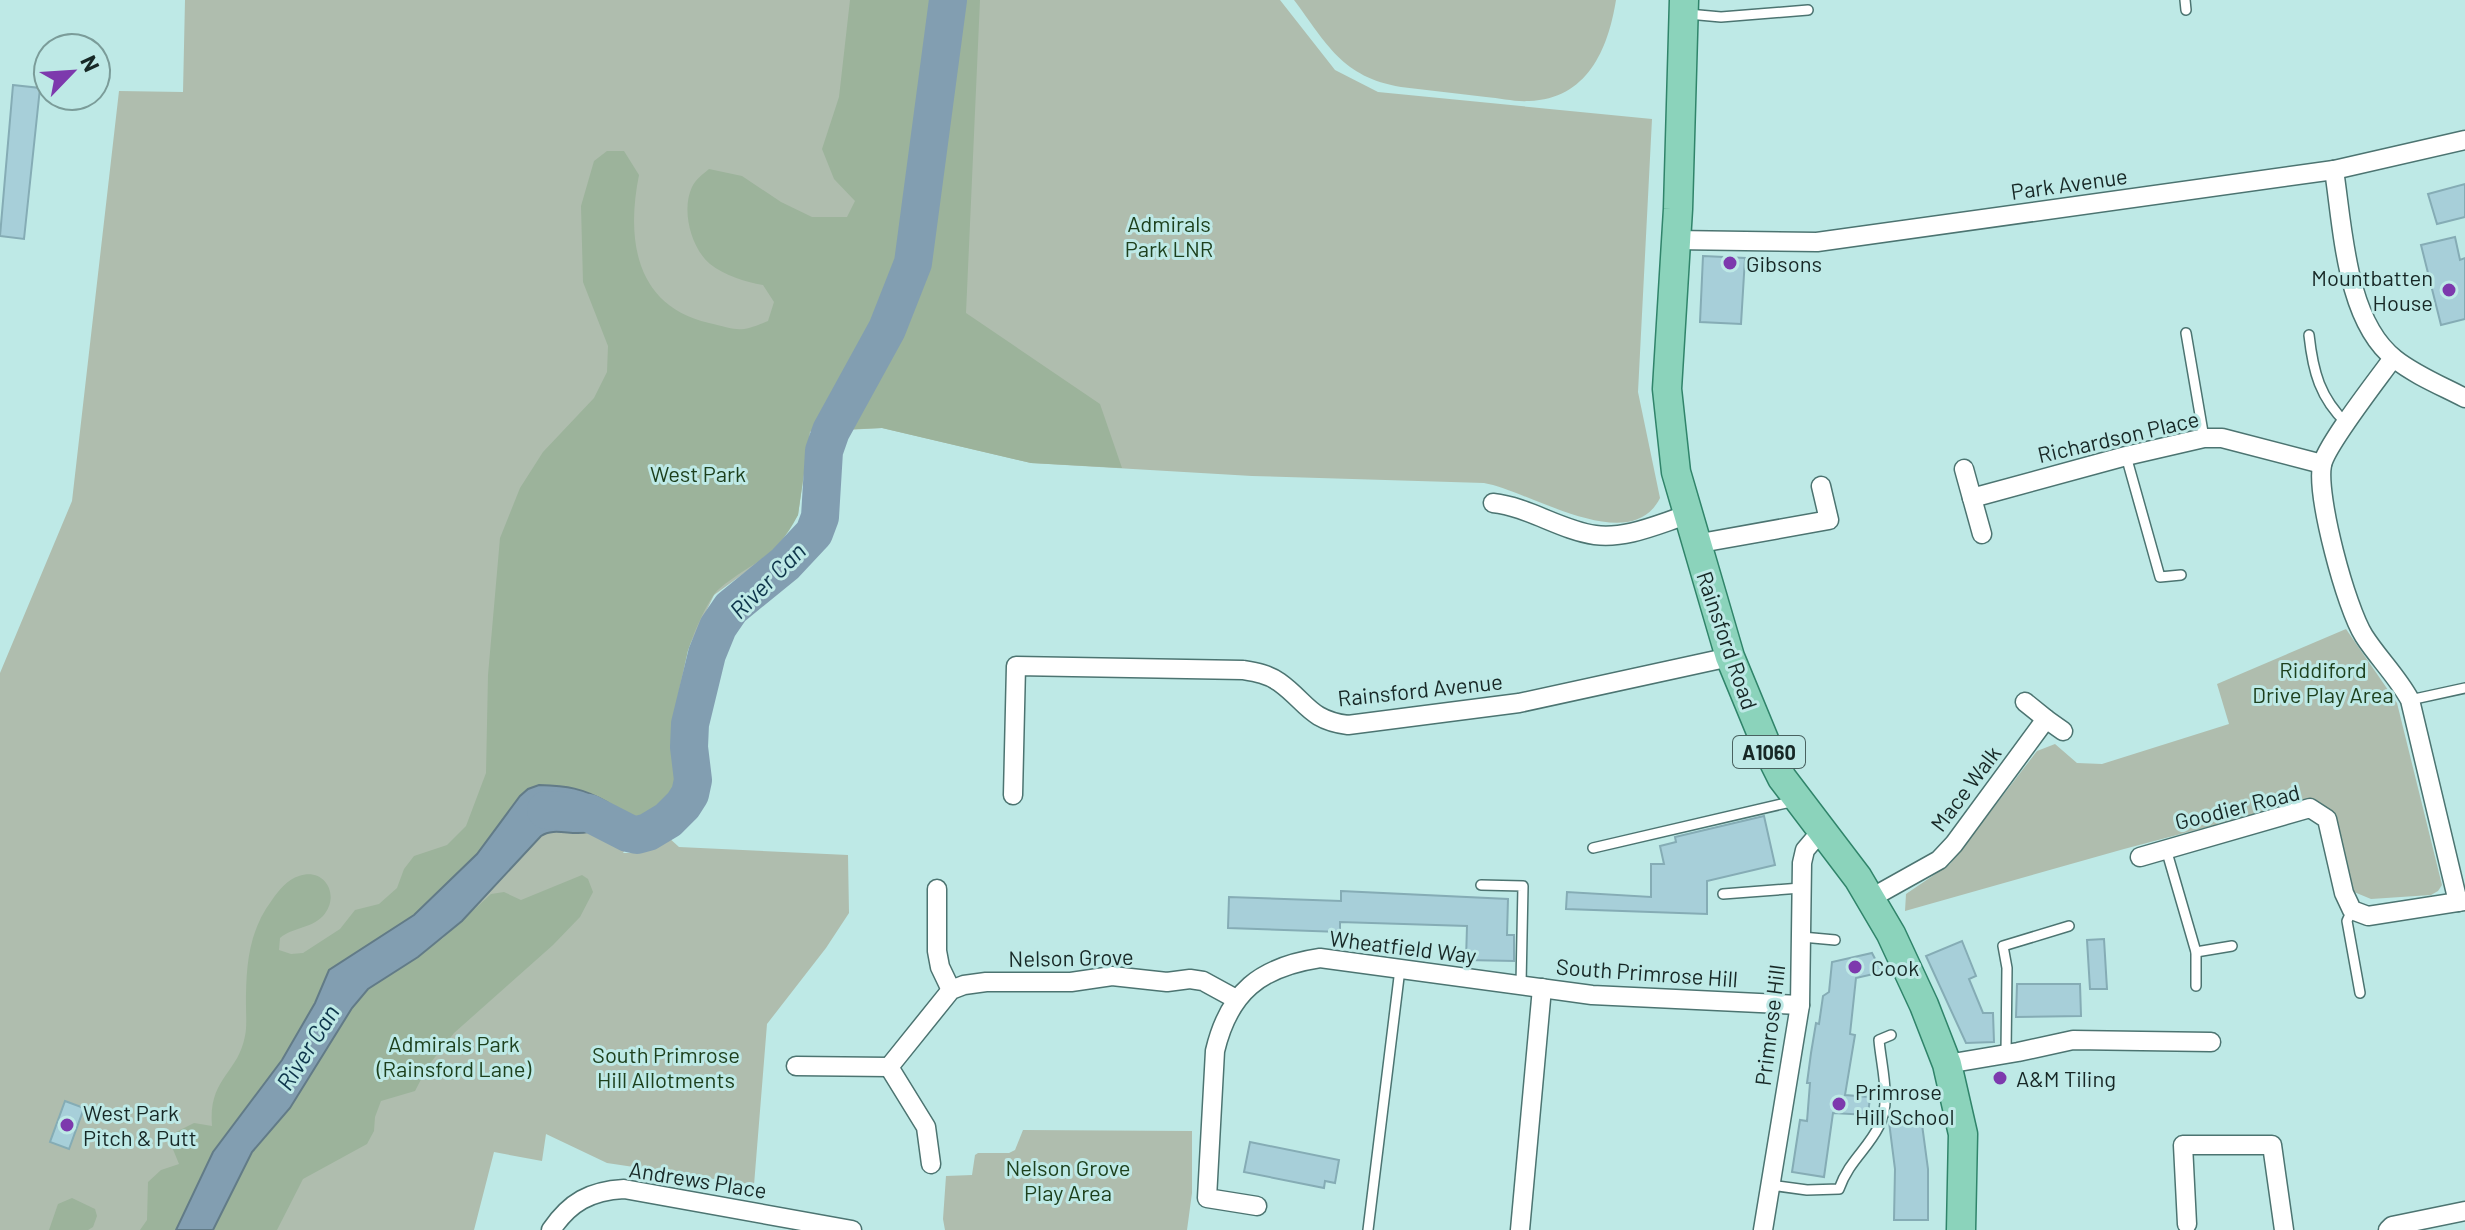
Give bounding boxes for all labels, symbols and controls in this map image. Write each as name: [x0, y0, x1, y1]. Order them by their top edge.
north arrow: [32, 32, 112, 112]
text: N: [76, 51, 106, 75]
street label: Park Avenue: [2009, 162, 2129, 204]
park label: Admirals Park LNR: [1125, 210, 1213, 261]
place label: Gibsons: [1746, 250, 1822, 276]
marker: Gibsons: [1721, 254, 1739, 272]
place label: Mountbatten House: [2311, 264, 2433, 315]
marker: Mountbatten House: [2440, 281, 2458, 299]
street label: Richardson Place: [2035, 405, 2201, 467]
park label: West Park: [650, 460, 746, 486]
water label: River Can: [723, 536, 811, 624]
street label: Rainsford Road: [1692, 567, 1764, 713]
park label: Riddiford Drive Play Area: [2252, 656, 2394, 707]
street label: Rainsford Avenue: [1336, 667, 1504, 711]
road number: A1060: [1733, 736, 1805, 768]
street label: Mace Walk: [1924, 740, 2006, 836]
street label: Goodier Road: [2172, 778, 2302, 834]
street label: Wheatfield Way: [1328, 924, 1478, 968]
street label: Nelson Grove: [1008, 943, 1134, 971]
street label: South Primrose Hill: [1555, 953, 1739, 991]
place label: Cook: [1871, 954, 1919, 980]
marker: Cook: [1846, 958, 1864, 976]
street label: Primrose Hill: [1749, 963, 1789, 1087]
water label: River Can: [269, 999, 345, 1095]
park label: Admirals Park (Rainsford Lane): [376, 1030, 531, 1081]
park label: South Primrose Hill Allotments: [592, 1041, 740, 1092]
place label: A&M Tiling: [2016, 1065, 2116, 1091]
marker: A&M Tiling: [1991, 1069, 2009, 1087]
place label: Primrose Hill School: [1855, 1078, 1955, 1129]
marker: Primrose Hill School: [1830, 1095, 1848, 1113]
place label: West Park Pitch & Putt: [83, 1099, 197, 1150]
marker: West Park Pitch & Putt: [58, 1116, 76, 1134]
park label: Nelson Grove Play Area: [1005, 1154, 1131, 1205]
street label: Andrews Place: [627, 1155, 769, 1203]

